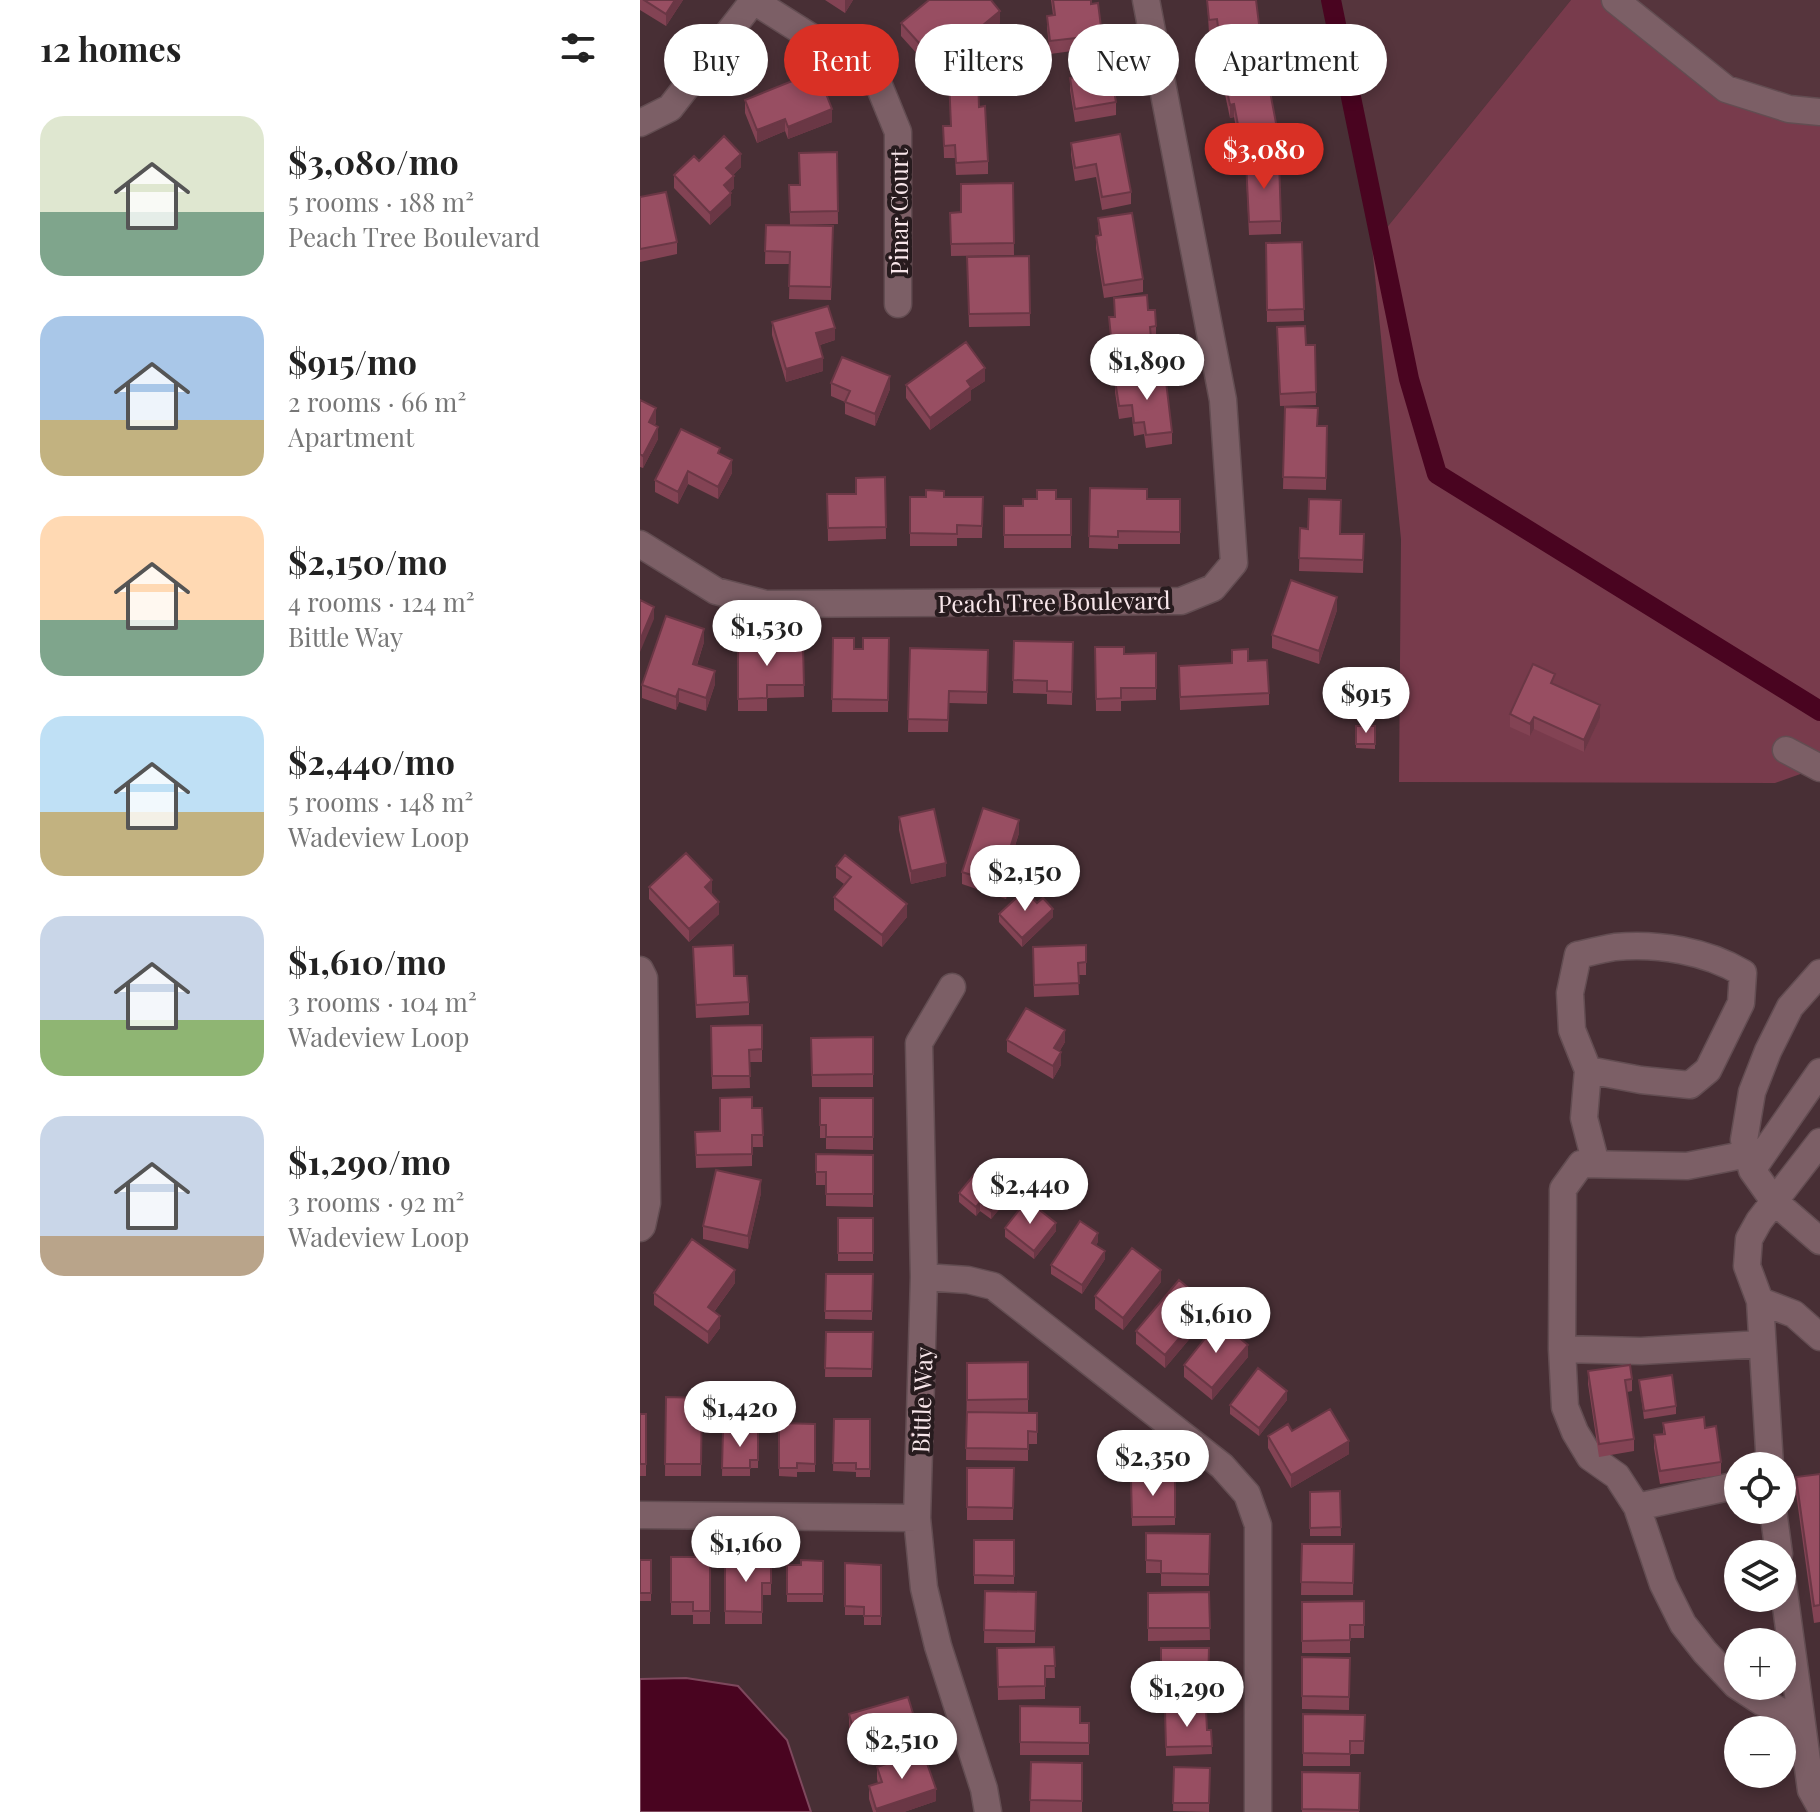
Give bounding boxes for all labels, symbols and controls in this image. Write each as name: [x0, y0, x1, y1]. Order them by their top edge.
chip: Buy: [664, 24, 768, 96]
chip: Rent: [784, 24, 899, 96]
chip: Filters: [915, 24, 1052, 96]
chip: New: [1068, 24, 1179, 96]
chip: Apartment: [1195, 24, 1387, 96]
text: 12 homes: [40, 25, 181, 71]
icon: filters: [556, 26, 600, 70]
pin: $3,080: [1199, 123, 1329, 191]
text: $3,080: [1223, 131, 1305, 166]
text: $3,080/mo: [288, 138, 459, 184]
icon: home: [104, 148, 200, 244]
street label: Pinar Court: [882, 148, 914, 275]
text: 5 rooms · 188 m²: [288, 184, 474, 219]
text: Peach Tree Boulevard: [288, 219, 540, 254]
pin: $1,890: [1082, 334, 1212, 402]
text: $915/mo: [288, 338, 417, 384]
text: $1,890: [1108, 342, 1186, 377]
icon: home: [104, 348, 200, 444]
text: 2 rooms · 66 m²: [288, 384, 466, 419]
text: Apartment: [288, 419, 414, 454]
text: $2,150/mo: [288, 538, 447, 584]
icon: home: [104, 548, 200, 644]
street label: Peach Tree Boulevard: [937, 583, 1171, 619]
text: 4 rooms · 124 m²: [288, 584, 475, 619]
pin: $1,530: [702, 600, 832, 668]
text: $1,530: [731, 608, 803, 643]
text: Bittle Way: [288, 619, 403, 654]
pin: $915: [1319, 667, 1413, 735]
text: $915: [1341, 675, 1391, 710]
text: $2,440/mo: [288, 738, 455, 784]
icon: home: [104, 748, 200, 844]
text: 5 rooms · 148 m²: [288, 784, 473, 819]
text: Wadeview Loop: [288, 819, 469, 854]
pin: $2,150: [960, 845, 1090, 913]
text: $2,150: [988, 853, 1062, 888]
text: $1,610/mo: [288, 938, 446, 984]
icon: home: [104, 948, 200, 1044]
text: 3 rooms · 104 m²: [288, 984, 477, 1019]
text: Wadeview Loop: [288, 1019, 469, 1054]
text: $1,290/mo: [288, 1138, 451, 1184]
icon: home: [104, 1148, 200, 1244]
pin: $2,440: [965, 1158, 1095, 1226]
text: $2,440: [990, 1166, 1070, 1201]
text: 3 rooms · 92 m²: [288, 1184, 464, 1219]
text: Wadeview Loop: [288, 1219, 469, 1254]
pin: $1,610: [1151, 1287, 1281, 1355]
text: $1,610: [1179, 1295, 1253, 1330]
street label: Bittle Way: [903, 1346, 939, 1454]
pin: $1,420: [675, 1381, 805, 1449]
text: $1,420: [702, 1389, 778, 1424]
pin: $2,350: [1088, 1430, 1218, 1498]
text: $2,350: [1115, 1438, 1191, 1473]
map controls: [1724, 1452, 1796, 1788]
button: locate: [1724, 1452, 1796, 1524]
pin: $1,160: [681, 1516, 811, 1584]
text: $1,160: [709, 1524, 783, 1559]
button: layers: [1724, 1540, 1796, 1612]
button: +: [1724, 1628, 1796, 1700]
pin: $1,290: [1122, 1661, 1252, 1729]
text: $1,290: [1149, 1669, 1225, 1704]
pin: $2,510: [837, 1713, 967, 1781]
button: −: [1724, 1716, 1796, 1788]
text: $2,510: [865, 1721, 939, 1756]

